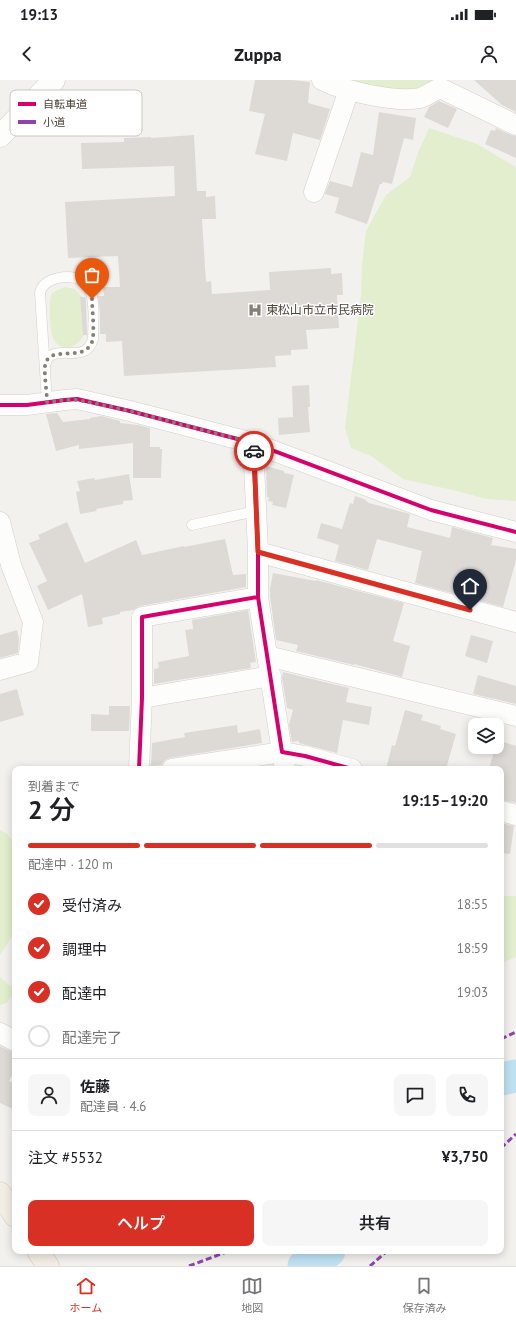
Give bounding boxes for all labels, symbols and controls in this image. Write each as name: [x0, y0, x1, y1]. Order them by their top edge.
text: 19:13: [20, 5, 58, 24]
icon: back: [16, 43, 38, 65]
text: Zuppa: [234, 43, 282, 66]
icon: person: [478, 43, 500, 65]
legend: [10, 90, 142, 136]
text: 自転車道: [43, 97, 87, 111]
text: 小道: [43, 115, 65, 129]
pin: [75, 258, 109, 299]
icon: bag: [81, 264, 103, 286]
hospital icon: 東松山市立市民病院: [247, 302, 263, 318]
place label: 東松山市立市民病院: [266, 302, 374, 317]
courier: [234, 431, 274, 471]
icon: car: [243, 440, 265, 462]
pin: [453, 569, 487, 610]
icon: home: [459, 575, 481, 597]
map controls: [468, 718, 504, 754]
button: layers: [468, 718, 504, 754]
text: 到着まで: [28, 778, 80, 795]
text: 19:15–19:20: [402, 791, 488, 810]
text: 2 分: [28, 793, 75, 826]
text: 配達中 · 120 m: [28, 856, 113, 873]
icon: check: [28, 893, 50, 915]
text: 受付済み: [62, 896, 122, 915]
text: 18:55: [457, 896, 488, 913]
icon: check: [28, 937, 50, 959]
text: 調理中: [62, 940, 107, 959]
text: 18:59: [457, 940, 488, 957]
icon: check: [28, 981, 50, 1003]
text: 配達中: [62, 984, 107, 1003]
text: 19:03: [457, 984, 488, 1001]
text: 配達完了: [62, 1028, 122, 1047]
button: person: [28, 1074, 70, 1116]
button: chat: [394, 1074, 436, 1116]
button: phone: [446, 1074, 488, 1116]
text: 佐藤: [80, 1077, 110, 1096]
text: 配達員 · 4.6: [80, 1098, 146, 1115]
text: ¥3,750: [442, 1147, 488, 1166]
text: 注文 #5532: [28, 1148, 103, 1167]
button: ヘルプ: [28, 1200, 254, 1246]
button: 共有: [262, 1200, 488, 1246]
tab: ホーム: [70, 1275, 102, 1315]
tab: 地図: [241, 1275, 263, 1315]
tab: 保存済み: [402, 1275, 446, 1315]

